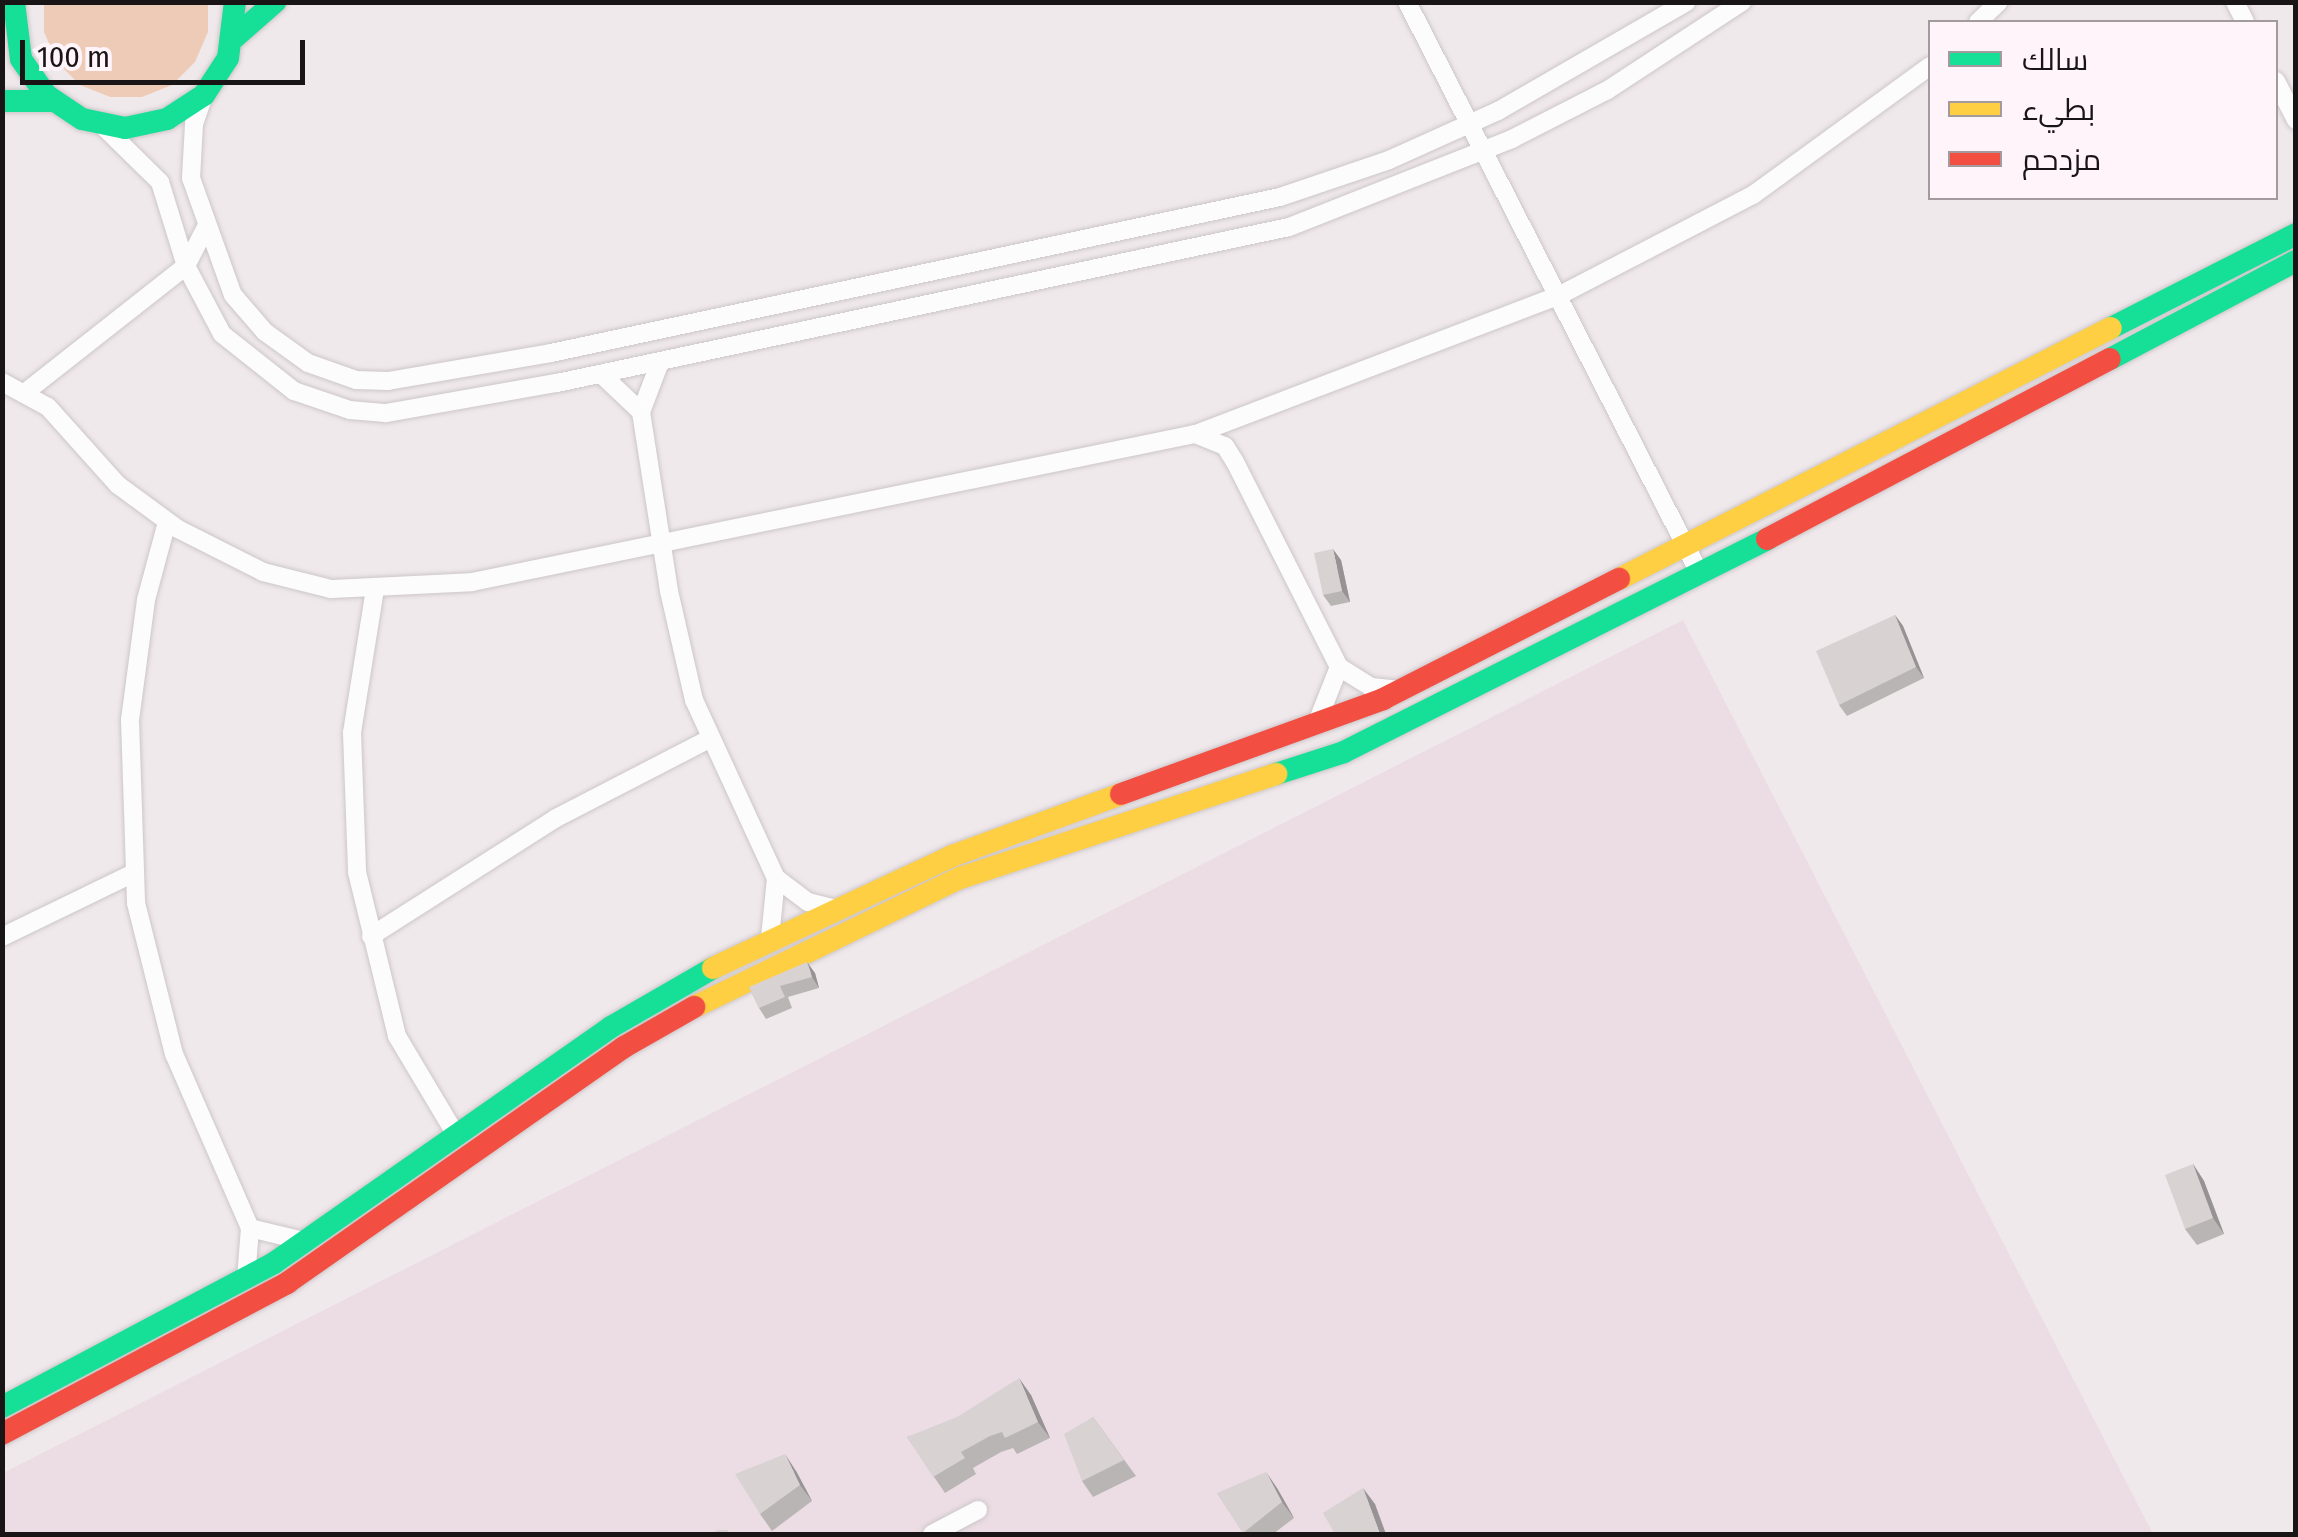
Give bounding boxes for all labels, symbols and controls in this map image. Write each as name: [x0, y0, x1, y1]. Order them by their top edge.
scale bar: [25, 20, 310, 82]
legend: [1928, 20, 2278, 200]
text: 100 m: [37, 39, 110, 75]
text: سالك: [2022, 42, 2088, 78]
text: بطيء: [2022, 92, 2095, 128]
text: مزدحم: [2022, 142, 2101, 178]

